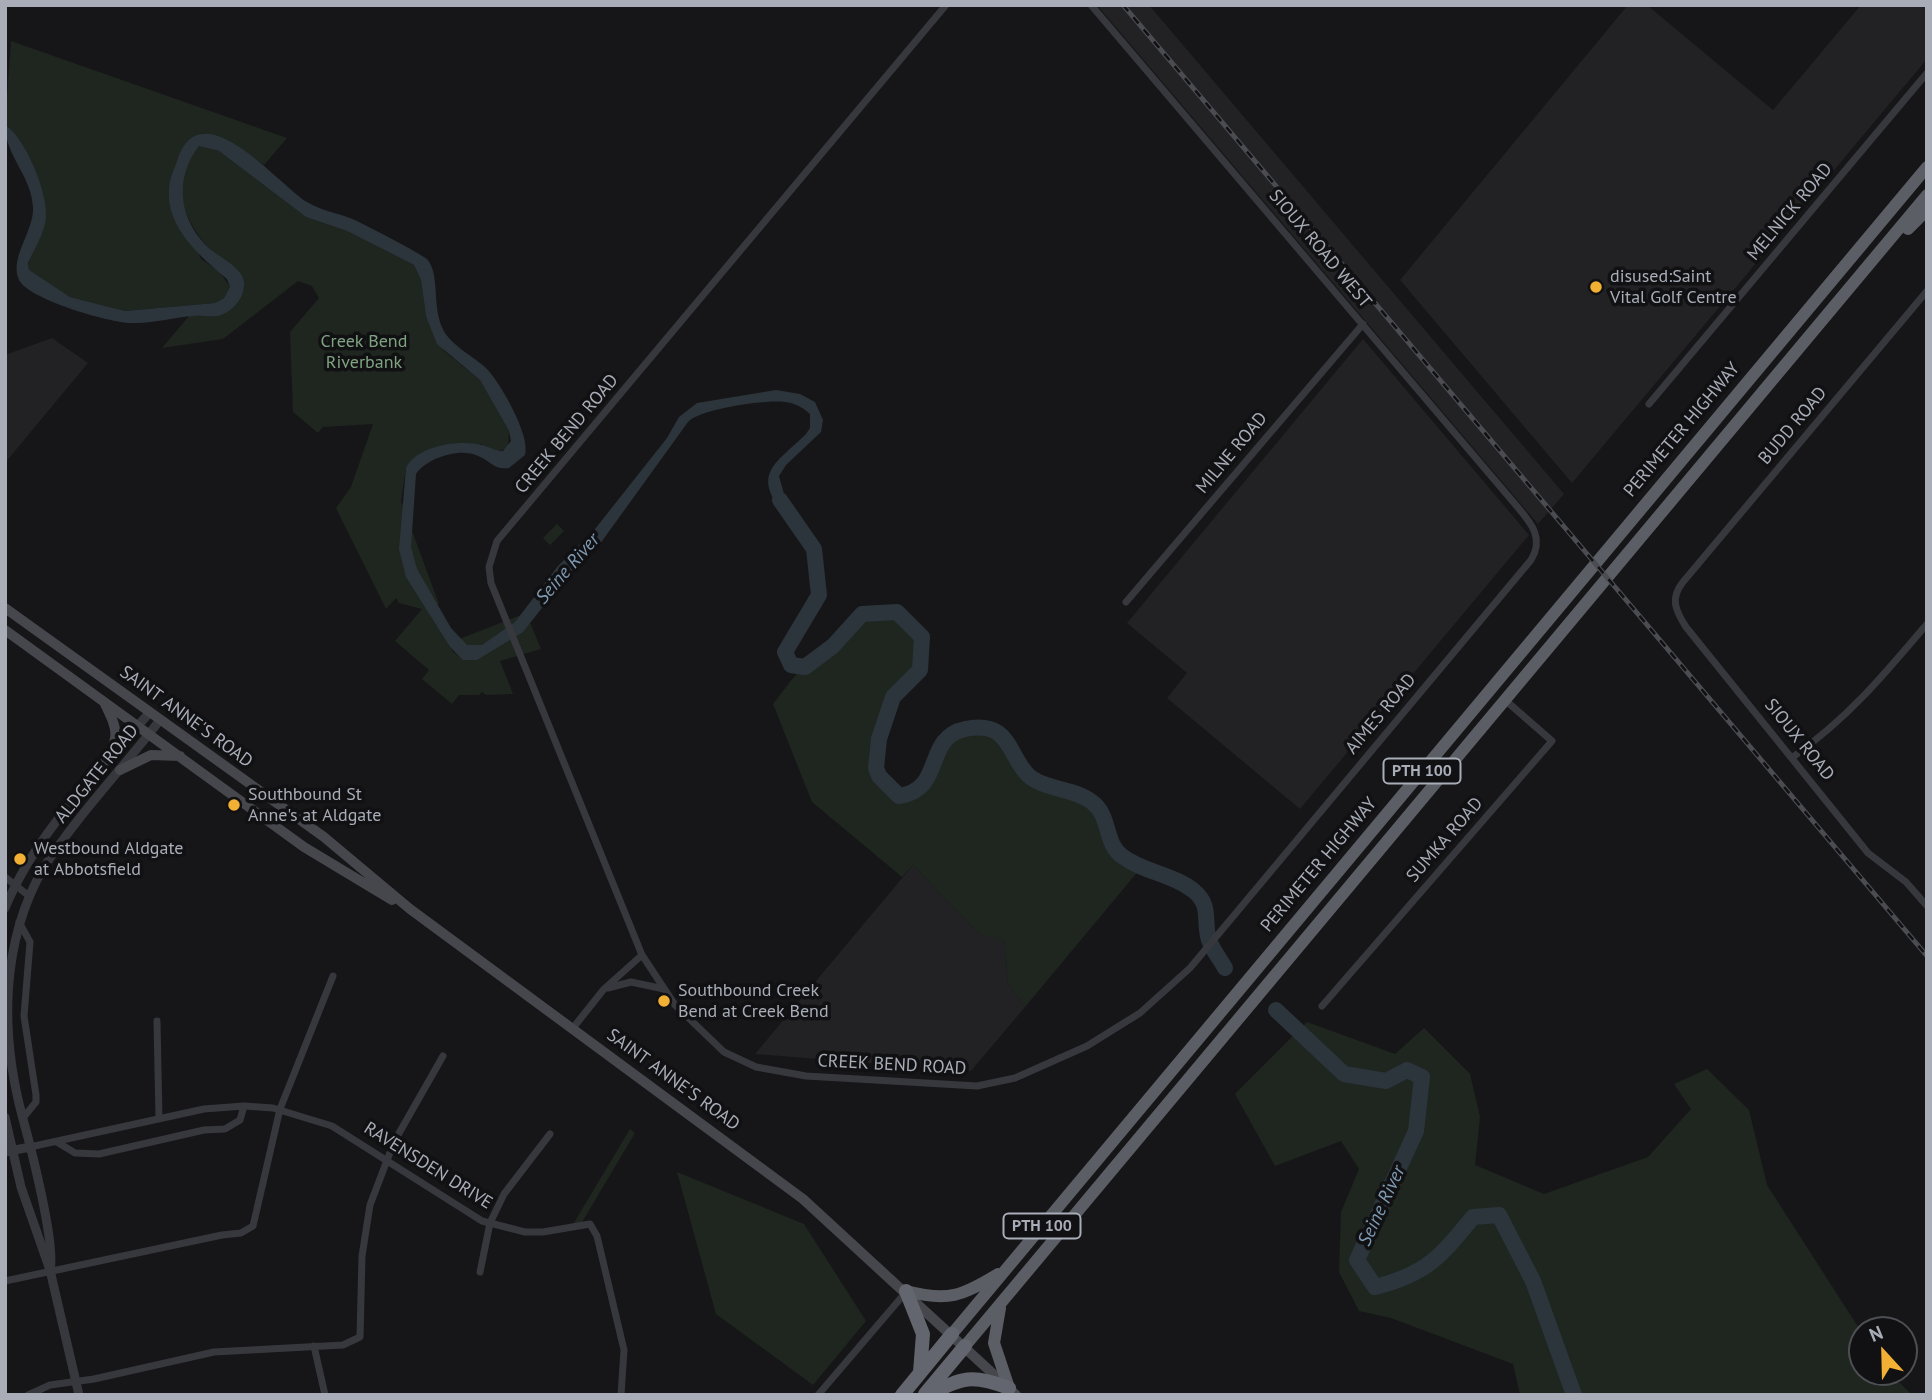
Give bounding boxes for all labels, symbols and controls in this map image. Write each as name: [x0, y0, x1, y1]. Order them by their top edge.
street label: MELNICK ROAD: [1743, 159, 1837, 265]
street label: SIOUX ROAD WEST: [1264, 185, 1376, 313]
place label: disused:Saint Vital Golf Centre: [1610, 266, 1737, 308]
marker: disused:Saint Vital Golf Centre: [1588, 279, 1604, 295]
park label: Creek Bend Riverbank: [321, 331, 407, 374]
street label: PERIMETER HIGHWAY: [1619, 358, 1745, 502]
street label: CREEK BEND ROAD: [511, 370, 623, 498]
street label: BUDD ROAD: [1754, 383, 1832, 469]
street label: MILNE ROAD: [1192, 408, 1272, 498]
water label: Seine River: [531, 529, 605, 609]
street label: SAINT ANNE'S ROAD: [115, 662, 257, 772]
street label: AIMES ROAD: [1341, 669, 1421, 759]
street label: SIOUX ROAD: [1760, 695, 1838, 785]
street label: ALDGATE ROAD: [51, 720, 143, 828]
road number: PTH 100: [1384, 758, 1460, 784]
place label: Southbound St Anne's at Aldgate: [248, 784, 381, 826]
street label: PERIMETER HIGHWAY: [1256, 793, 1382, 937]
street label: SUMKA ROAD: [1402, 793, 1488, 887]
marker: Southbound St Anne's at Aldgate: [226, 797, 242, 813]
place label: Westbound Aldgate at Abbotsfield: [34, 838, 183, 880]
marker: Westbound Aldgate at Abbotsfield: [12, 851, 28, 867]
place label: Southbound Creek Bend at Creek Bend: [678, 980, 829, 1023]
marker: Southbound Creek Bend at Creek Bend: [656, 993, 672, 1009]
street label: SAINT ANNE'S ROAD: [602, 1025, 744, 1135]
street label: CREEK BEND ROAD: [817, 1050, 967, 1080]
street label: RAVENSDEN DRIVE: [360, 1118, 496, 1214]
water label: Seine River: [1354, 1162, 1410, 1250]
road number: PTH 100: [1004, 1214, 1080, 1238]
north arrow: [1848, 1316, 1918, 1386]
text: N: [1866, 1320, 1886, 1347]

